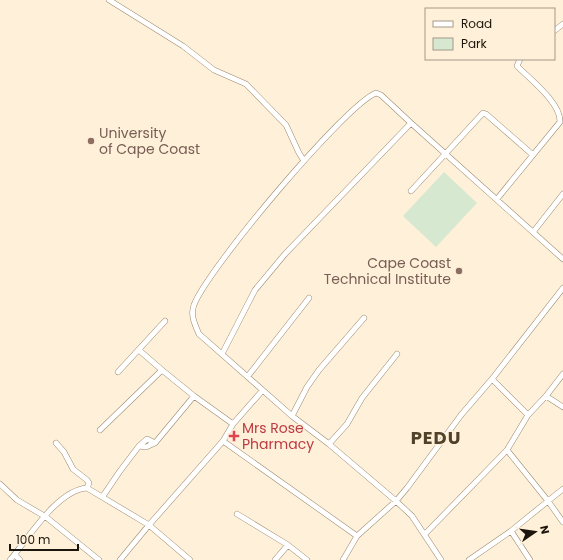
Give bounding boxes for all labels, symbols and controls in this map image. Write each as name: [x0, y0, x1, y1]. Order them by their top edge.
legend: [425, 8, 555, 60]
text: Road: [461, 15, 492, 32]
text: Park: [461, 35, 488, 52]
place label: University of Cape Coast: [99, 123, 200, 159]
marker: University of Cape Coast: [86, 136, 96, 146]
place label: Cape Coast Technical Institute: [324, 253, 451, 289]
marker: Cape Coast Technical Institute: [454, 266, 464, 276]
place label: Mrs Rose Pharmacy: [242, 418, 314, 454]
district label: PEDU: [411, 425, 461, 450]
marker: Mrs Rose Pharmacy: [229, 431, 239, 441]
north arrow: [515, 512, 555, 552]
text: N: [536, 524, 553, 536]
scale bar: [10, 526, 78, 552]
text: 100 m: [16, 531, 50, 548]

